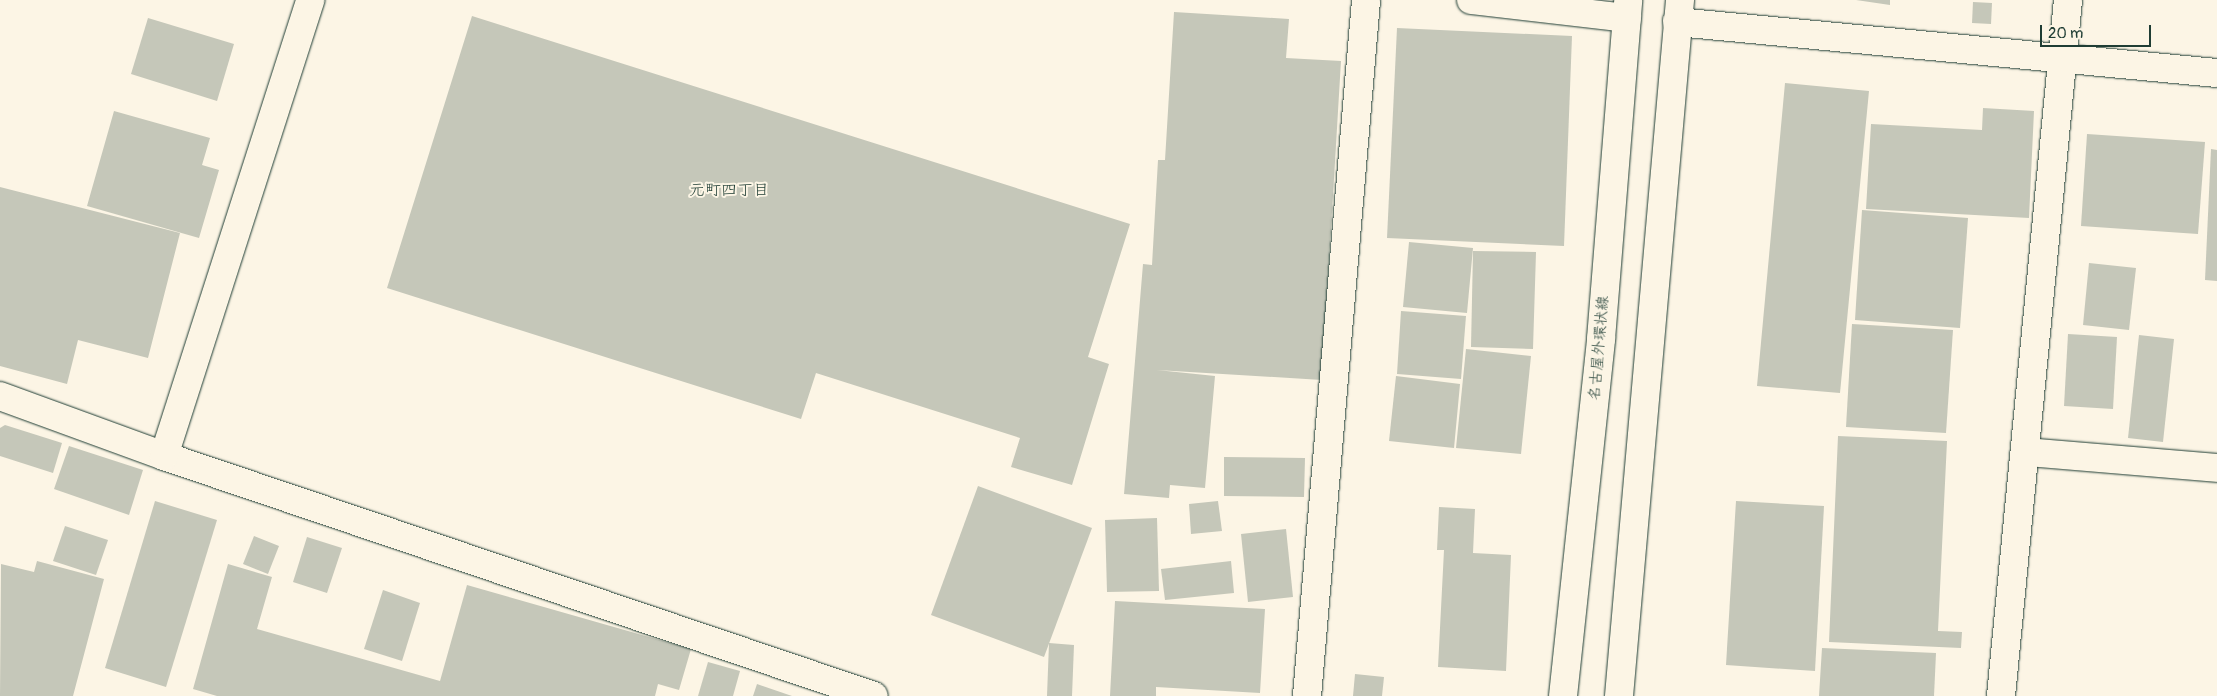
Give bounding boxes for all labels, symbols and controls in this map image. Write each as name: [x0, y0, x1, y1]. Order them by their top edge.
scale bar: [2042, 15, 2153, 47]
text: 20 m: [2048, 24, 2083, 43]
district label: 元町四丁目: [689, 180, 769, 200]
street label: 名古屋外環状線: [1585, 295, 1613, 401]

